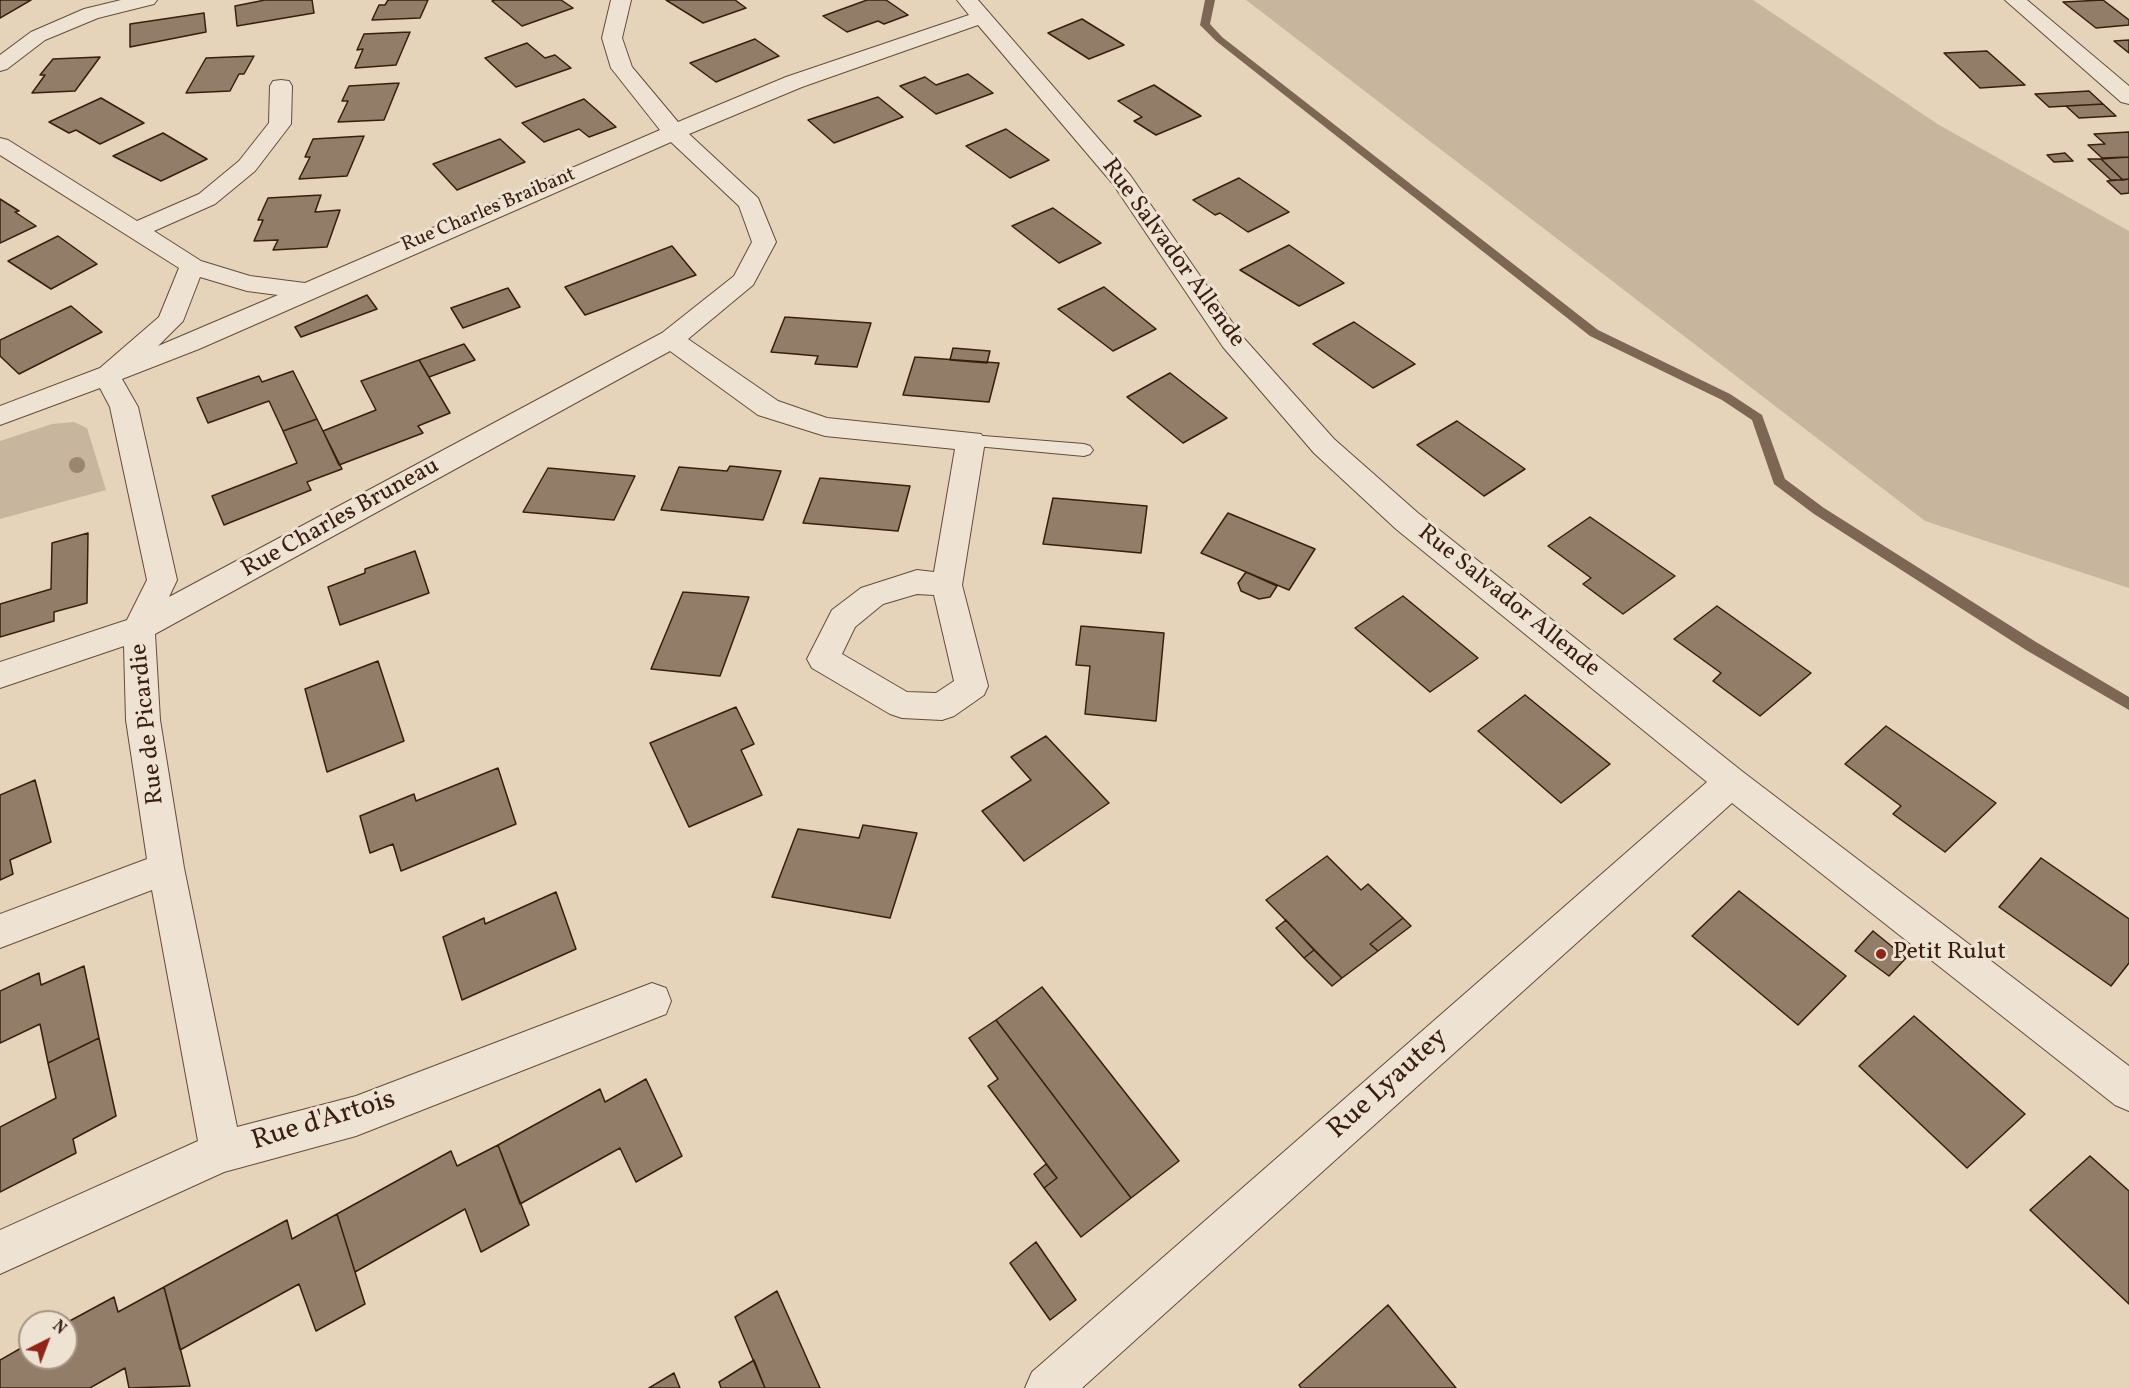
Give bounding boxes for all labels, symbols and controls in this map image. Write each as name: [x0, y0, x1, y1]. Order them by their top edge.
street label: Rue Salvador Allende: [1094, 154, 1250, 354]
street label: Rue Charles Braibant: [398, 164, 580, 258]
street label: Rue Charles Bruneau: [237, 453, 445, 585]
street label: Rue Salvador Allende: [1411, 520, 1605, 684]
street label: Rue de Picardie: [126, 642, 172, 806]
place label: Petit Rulut: [1893, 940, 2006, 968]
marker: Petit Rulut: [1874, 947, 1888, 961]
street label: Rue Lyautey: [1322, 1022, 1456, 1148]
street label: Rue d'Artois: [248, 1084, 400, 1160]
north arrow: [18, 1310, 78, 1370]
text: N: [47, 1316, 70, 1340]

